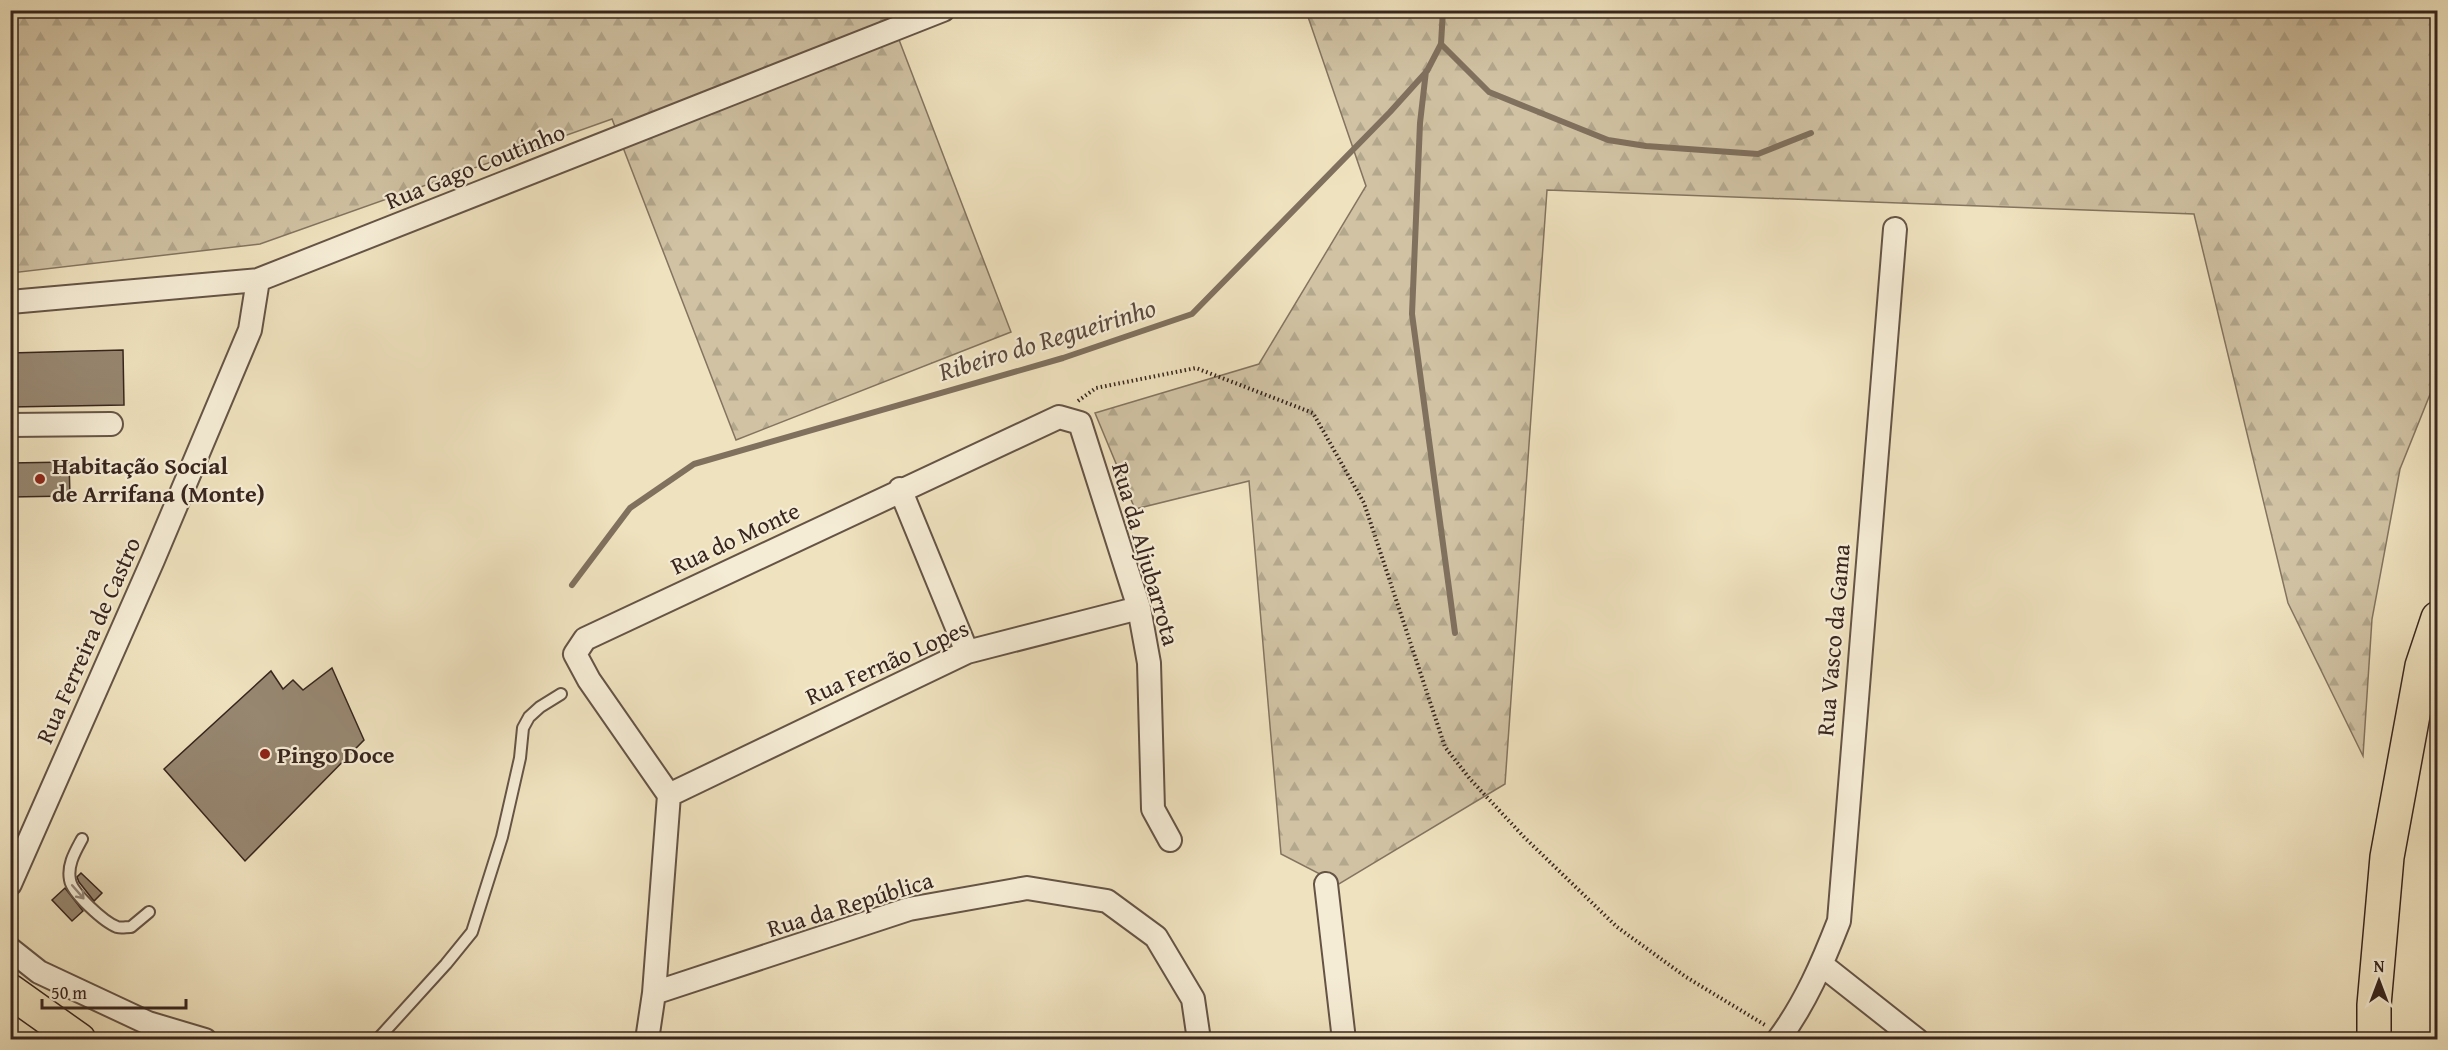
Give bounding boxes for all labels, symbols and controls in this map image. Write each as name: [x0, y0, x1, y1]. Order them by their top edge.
street label: Rua Gago Coutinho: [380, 114, 570, 218]
water label: Ribeiro do Regueirinho: [933, 287, 1160, 391]
place label: Habitação Social de Arrifana (Monte): [52, 448, 265, 511]
street label: Rua da Aljubarrota: [1103, 458, 1189, 650]
marker: Habitação Social de Arrifana (Monte): [33, 472, 47, 486]
street label: Rua do Monte: [665, 493, 805, 583]
street label: Rua Ferreira de Castro: [27, 531, 149, 749]
street label: Rua Vasco da Gama: [1807, 542, 1859, 737]
street label: Rua Fernão Lopes: [800, 610, 974, 714]
place label: Pingo Doce: [277, 737, 395, 772]
marker: Pingo Doce: [258, 747, 272, 761]
street label: Rua da República: [763, 862, 938, 946]
one-way arrow: [71, 884, 84, 900]
north arrow: [2349, 951, 2409, 1011]
text: N: [2374, 954, 2385, 978]
scale bar: [42, 972, 186, 1010]
text: 50 m: [51, 979, 87, 1006]

